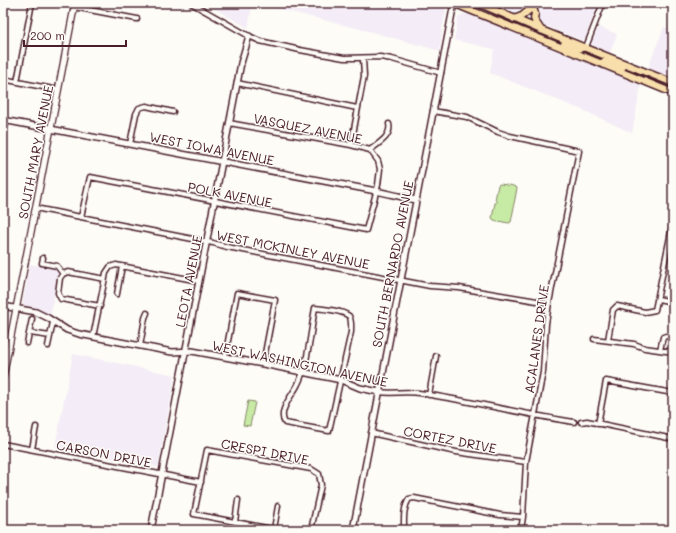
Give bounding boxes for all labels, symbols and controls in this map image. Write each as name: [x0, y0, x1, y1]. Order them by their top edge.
scale bar: [24, 22, 126, 48]
text: 200 m: [30, 27, 65, 43]
street label: SOUTH MARY AVENUE: [14, 84, 56, 220]
street label: VASQUEZ AVENUE: [252, 109, 364, 147]
street label: WEST IOWA AVENUE: [148, 128, 276, 168]
street label: POLK AVENUE: [186, 177, 274, 211]
street label: SOUTH BERNARDO AVENUE: [367, 179, 417, 349]
street label: WEST MCKINLEY AVENUE: [215, 226, 371, 272]
street label: LEOTA AVENUE: [171, 233, 205, 329]
street label: ACALANES DRIVE: [520, 284, 552, 394]
street label: WEST WASHINGTON AVENUE: [211, 336, 389, 390]
street label: CORTEZ DRIVE: [402, 422, 498, 456]
street label: CRESPI DRIVE: [220, 434, 310, 468]
street label: CARSON DRIVE: [55, 435, 153, 471]

